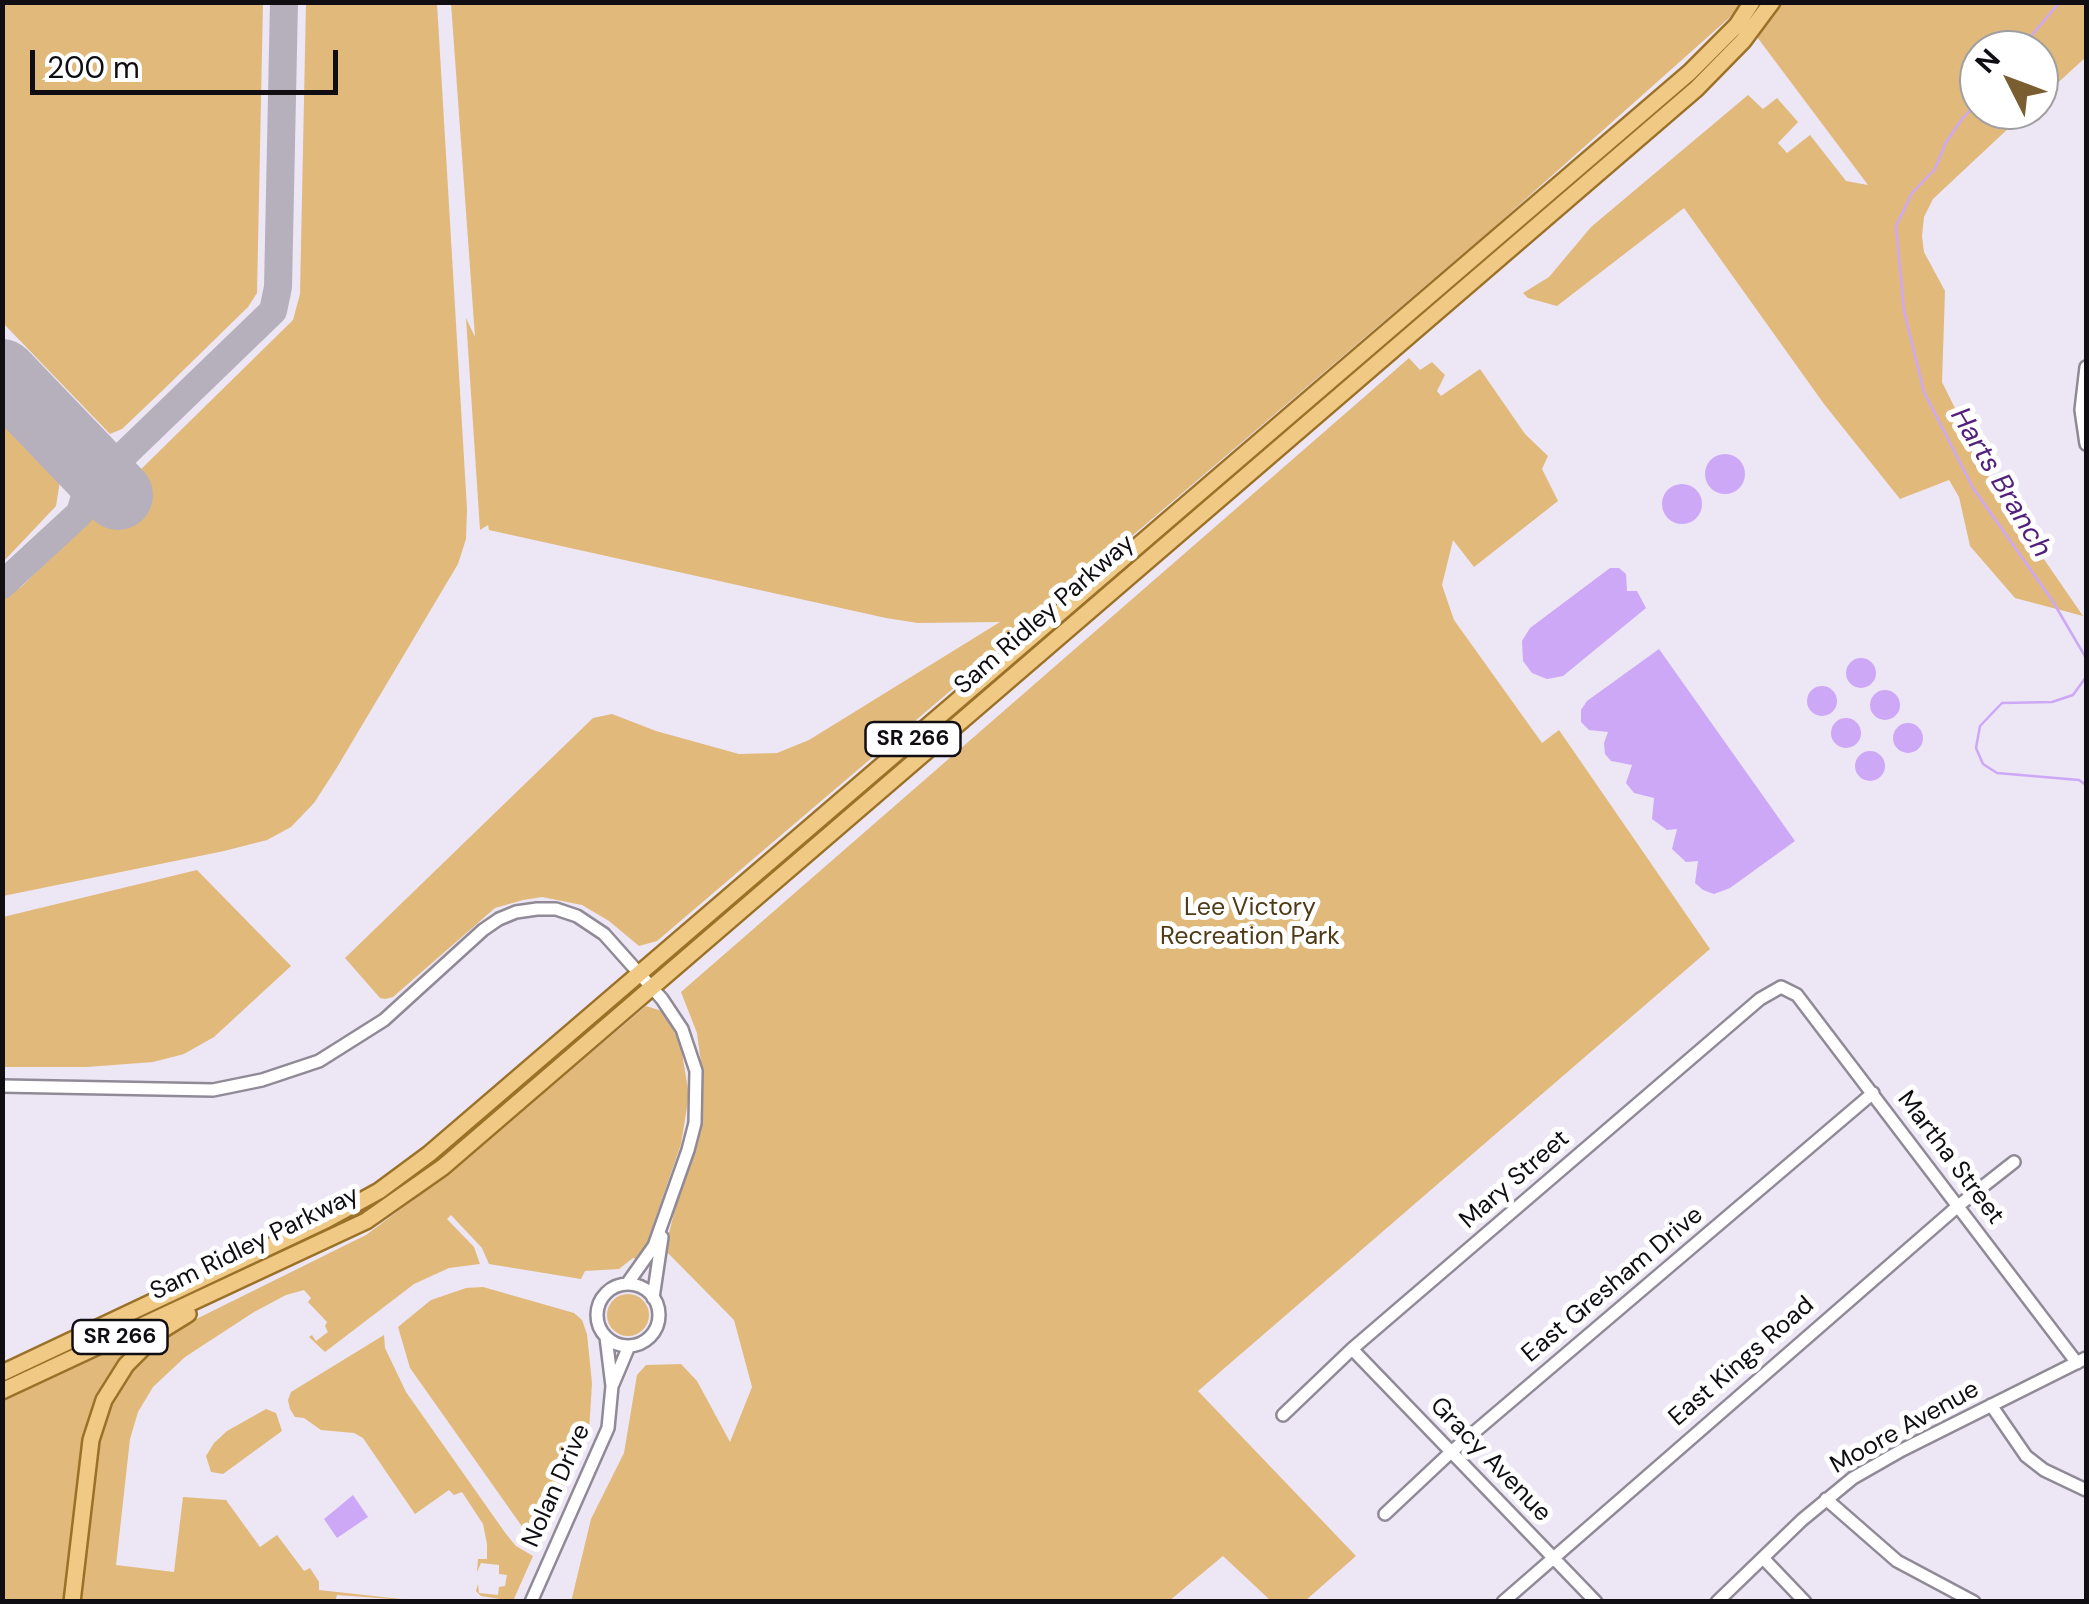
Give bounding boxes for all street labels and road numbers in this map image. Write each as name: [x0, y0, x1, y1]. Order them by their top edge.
street label: Sam Ridley Parkway: [949, 529, 1141, 701]
road number: SR 266: [866, 722, 960, 756]
street label: Martha Street: [1890, 1085, 2010, 1231]
street label: Mary Street: [1454, 1124, 1576, 1236]
street label: Sam Ridley Parkway: [146, 1180, 364, 1308]
street label: East Gresham Drive: [1517, 1201, 1709, 1369]
street label: East Kings Road: [1663, 1291, 1821, 1433]
road number: SR 266: [72, 1320, 168, 1354]
street label: Moore Avenue: [1825, 1375, 1985, 1481]
street label: Gracy Avenue: [1423, 1391, 1557, 1529]
street label: Nolan Drive: [517, 1420, 597, 1552]

